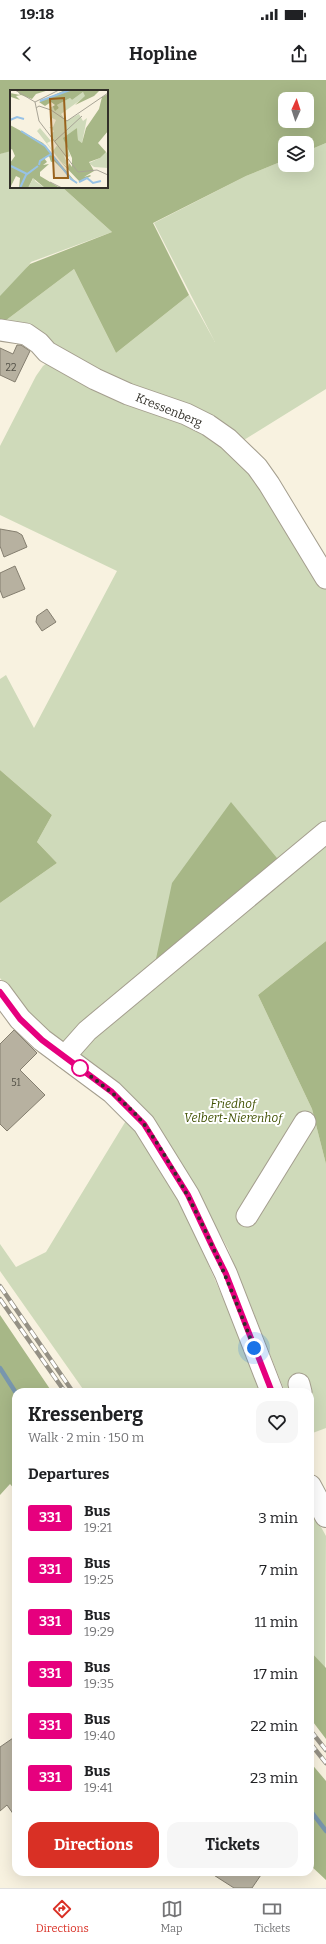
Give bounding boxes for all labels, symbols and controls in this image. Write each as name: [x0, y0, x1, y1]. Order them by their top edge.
text: 19:18: [20, 5, 54, 23]
icon: back: [16, 43, 38, 65]
text: Hopline: [129, 43, 197, 65]
icon: share: [288, 43, 310, 65]
inset map: [10, 90, 108, 188]
north arrow: [278, 92, 314, 128]
map controls: [278, 92, 314, 172]
button: layers: [278, 136, 314, 172]
house number: 22: [6, 362, 16, 374]
street label: Kressenberg: [134, 390, 205, 430]
unlabelled marker: [71, 1059, 89, 1077]
house number: 51: [11, 1077, 21, 1089]
park label: Friedhof Velbert-Nierenhof: [184, 1097, 284, 1125]
your location: [244, 1338, 264, 1358]
button: heart: [256, 1401, 298, 1443]
text: Kressenberg: [28, 1403, 143, 1426]
text: Walk · 2 min · 150 m: [28, 1430, 144, 1445]
text: Departures: [28, 1465, 109, 1483]
text: Bus: [84, 1502, 110, 1520]
text: 331: [39, 1509, 61, 1526]
text: 3 min: [258, 1509, 298, 1527]
text: 19:21: [84, 1520, 112, 1535]
text: Bus: [84, 1554, 110, 1572]
text: 331: [39, 1561, 61, 1578]
text: 7 min: [259, 1561, 298, 1579]
text: 19:25: [84, 1572, 114, 1587]
text: Bus: [84, 1606, 110, 1624]
text: 331: [39, 1613, 61, 1630]
text: 11 min: [255, 1613, 298, 1631]
text: 19:29: [84, 1624, 114, 1639]
text: Bus: [84, 1658, 110, 1676]
text: 331: [39, 1665, 61, 1682]
text: 17 min: [253, 1665, 298, 1683]
text: 19:35: [84, 1676, 114, 1691]
text: Bus: [84, 1710, 110, 1728]
text: 331: [39, 1717, 61, 1734]
text: 22 min: [250, 1717, 298, 1735]
text: 19:40: [84, 1728, 116, 1743]
text: Bus: [84, 1762, 110, 1780]
text: 331: [39, 1769, 61, 1786]
text: 23 min: [250, 1769, 298, 1787]
text: 19:41: [84, 1780, 113, 1795]
button: Directions: [28, 1822, 159, 1868]
button: Tickets: [167, 1822, 298, 1868]
tab: Directions: [36, 1898, 89, 1935]
tab: Map: [160, 1898, 183, 1935]
tab: Tickets: [254, 1898, 290, 1935]

